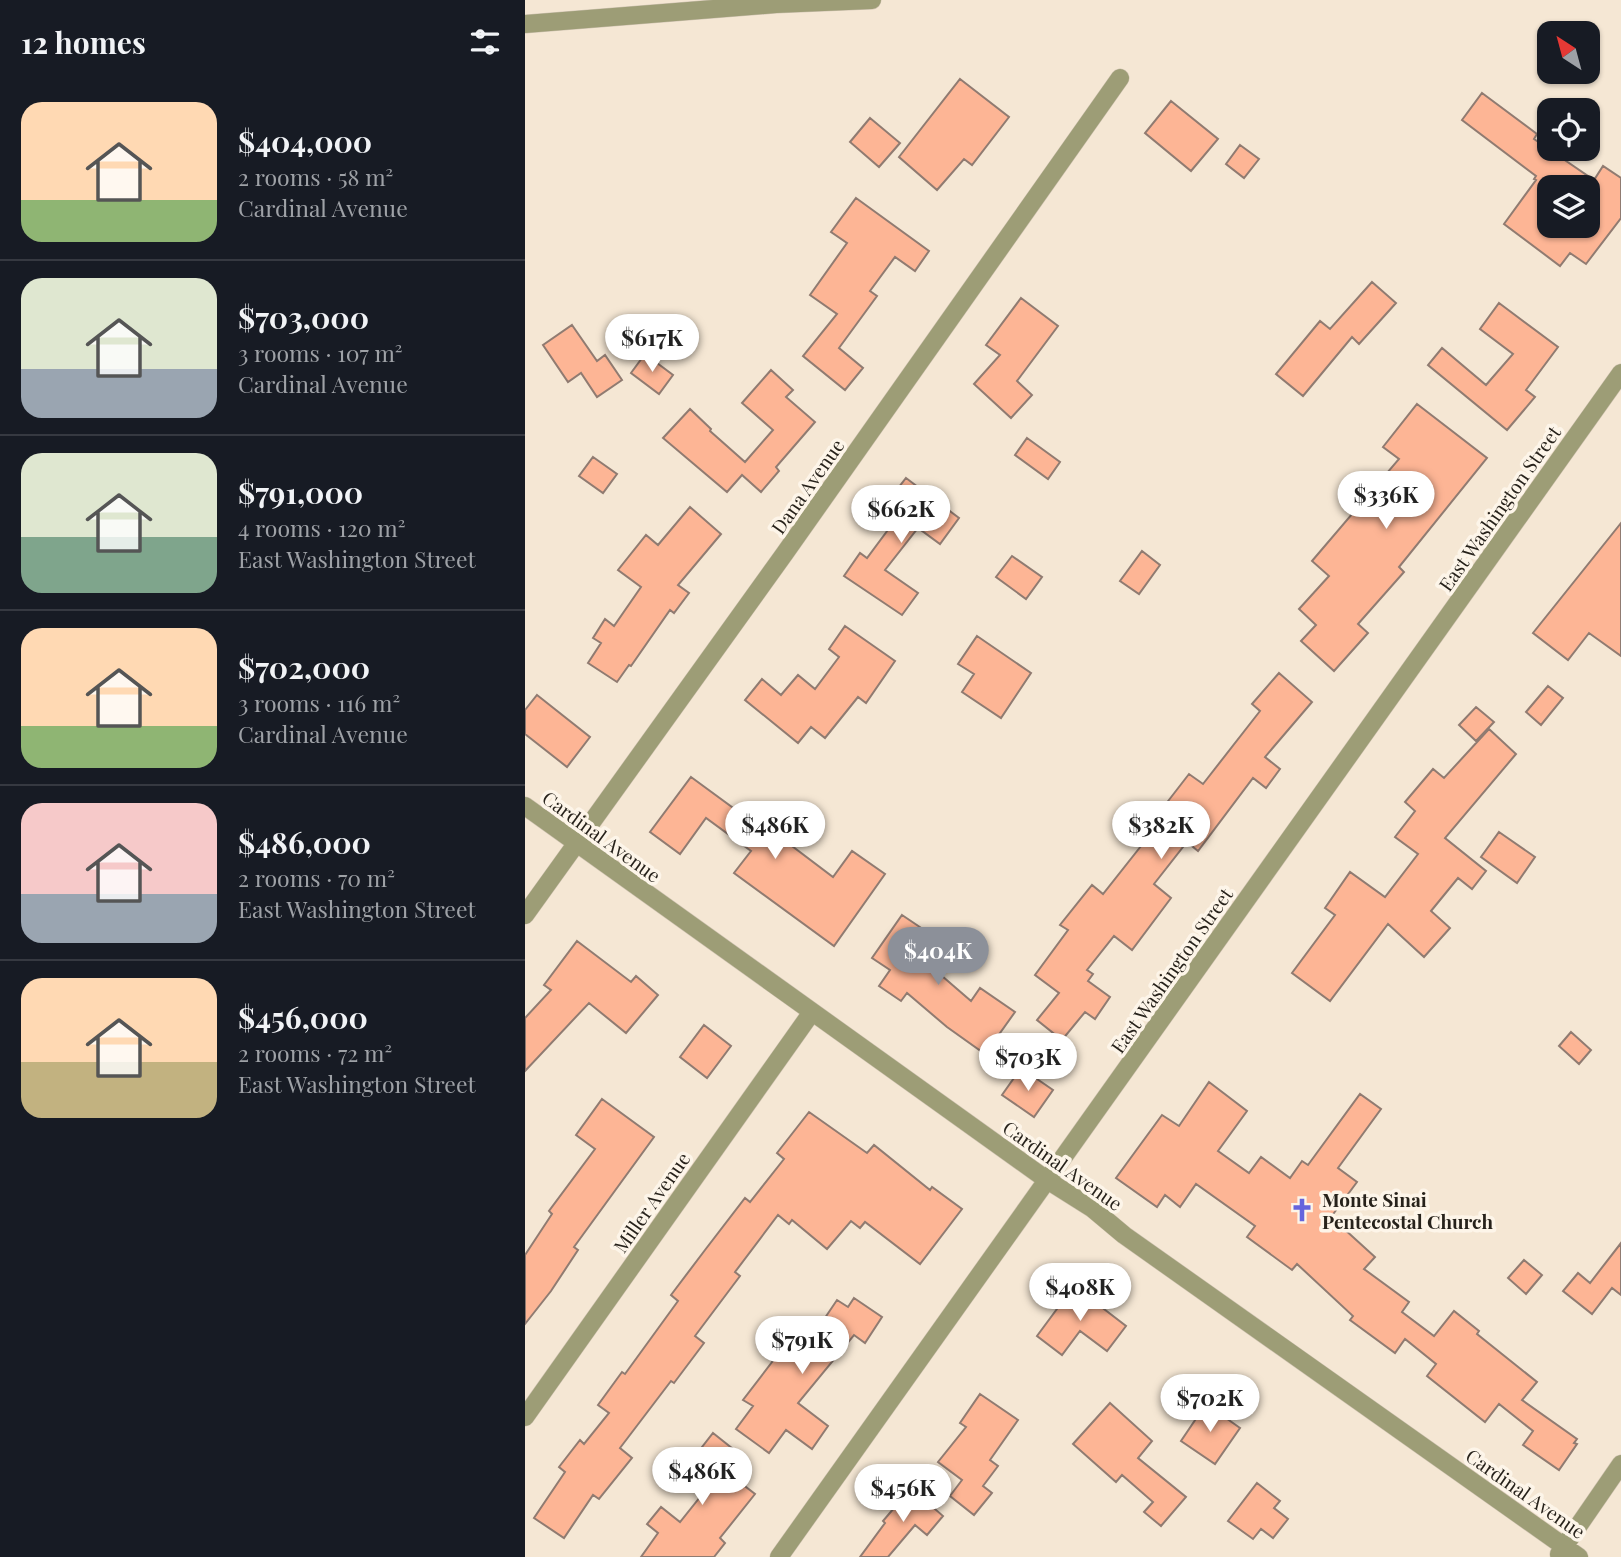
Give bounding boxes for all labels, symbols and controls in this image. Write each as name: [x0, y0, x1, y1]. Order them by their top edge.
north arrow: [1537, 21, 1599, 84]
map controls: [1537, 21, 1600, 238]
text: 12 homes: [21, 22, 146, 62]
icon: filters: [466, 23, 504, 61]
button: locate: [1537, 98, 1600, 161]
text: $404,000: [238, 121, 372, 161]
icon: home: [77, 130, 161, 214]
text: 2 rooms · 58 m²: [238, 161, 393, 192]
button: layers: [1537, 175, 1600, 238]
text: Cardinal Avenue: [238, 192, 408, 223]
text: $703,000: [238, 297, 369, 337]
icon: home: [77, 306, 161, 390]
pin: $617K: [603, 314, 701, 374]
text: $617K: [621, 321, 683, 352]
text: 3 rooms · 107 m²: [238, 337, 403, 368]
text: Cardinal Avenue: [238, 368, 408, 399]
street label: East Washington Street: [1432, 420, 1566, 596]
street label: Dana Avenue: [765, 433, 849, 539]
text: $791,000: [238, 472, 363, 512]
pin: $336K: [1337, 472, 1435, 531]
text: $336K: [1354, 478, 1418, 509]
icon: home: [77, 481, 161, 565]
pin: $662K: [852, 486, 950, 545]
text: $662K: [867, 492, 935, 523]
text: 4 rooms · 120 m²: [238, 512, 406, 543]
text: East Washington Street: [238, 543, 476, 574]
text: $702,000: [238, 647, 370, 687]
icon: home: [77, 656, 161, 740]
text: 3 rooms · 116 m²: [238, 687, 400, 718]
text: Cardinal Avenue: [238, 718, 408, 749]
street label: Cardinal Avenue: [538, 784, 666, 888]
pin: $486K: [726, 802, 824, 861]
pin: $382K: [1112, 802, 1210, 861]
text: $486K: [741, 808, 809, 839]
text: $382K: [1128, 808, 1194, 839]
text: $486,000: [238, 822, 371, 862]
icon: home: [77, 831, 161, 915]
text: 2 rooms · 70 m²: [238, 862, 395, 893]
street label: East Washington Street: [1104, 882, 1238, 1058]
text: East Washington Street: [238, 893, 476, 924]
pin: $404K: [889, 928, 987, 987]
text: $404K: [904, 934, 972, 965]
text: $456,000: [238, 997, 368, 1037]
icon: home: [77, 1006, 161, 1090]
pin: $703K: [979, 1034, 1077, 1093]
text: 2 rooms · 72 m²: [238, 1037, 392, 1068]
text: $703K: [995, 1040, 1061, 1071]
text: East Washington Street: [238, 1068, 476, 1099]
street label: Cardinal Avenue: [998, 1114, 1128, 1216]
street label: Miller Avenue: [607, 1147, 695, 1257]
place label: Monte Sinai Pentecostal Church: [1322, 1186, 1493, 1234]
church icon: Monte Sinai Pentecostal Church: [1288, 1196, 1316, 1224]
pin: $408K: [1031, 1264, 1129, 1323]
text: $408K: [1045, 1270, 1115, 1301]
pin: $791K: [753, 1316, 851, 1376]
text: $791K: [771, 1323, 833, 1354]
pin: $702K: [1161, 1374, 1259, 1434]
text: $702K: [1177, 1381, 1243, 1412]
street label: Cardinal Avenue: [1461, 1442, 1591, 1544]
pin: $486K: [653, 1448, 751, 1507]
text: $486K: [668, 1454, 736, 1485]
pin: $456K: [854, 1464, 952, 1524]
text: $456K: [870, 1471, 936, 1502]

